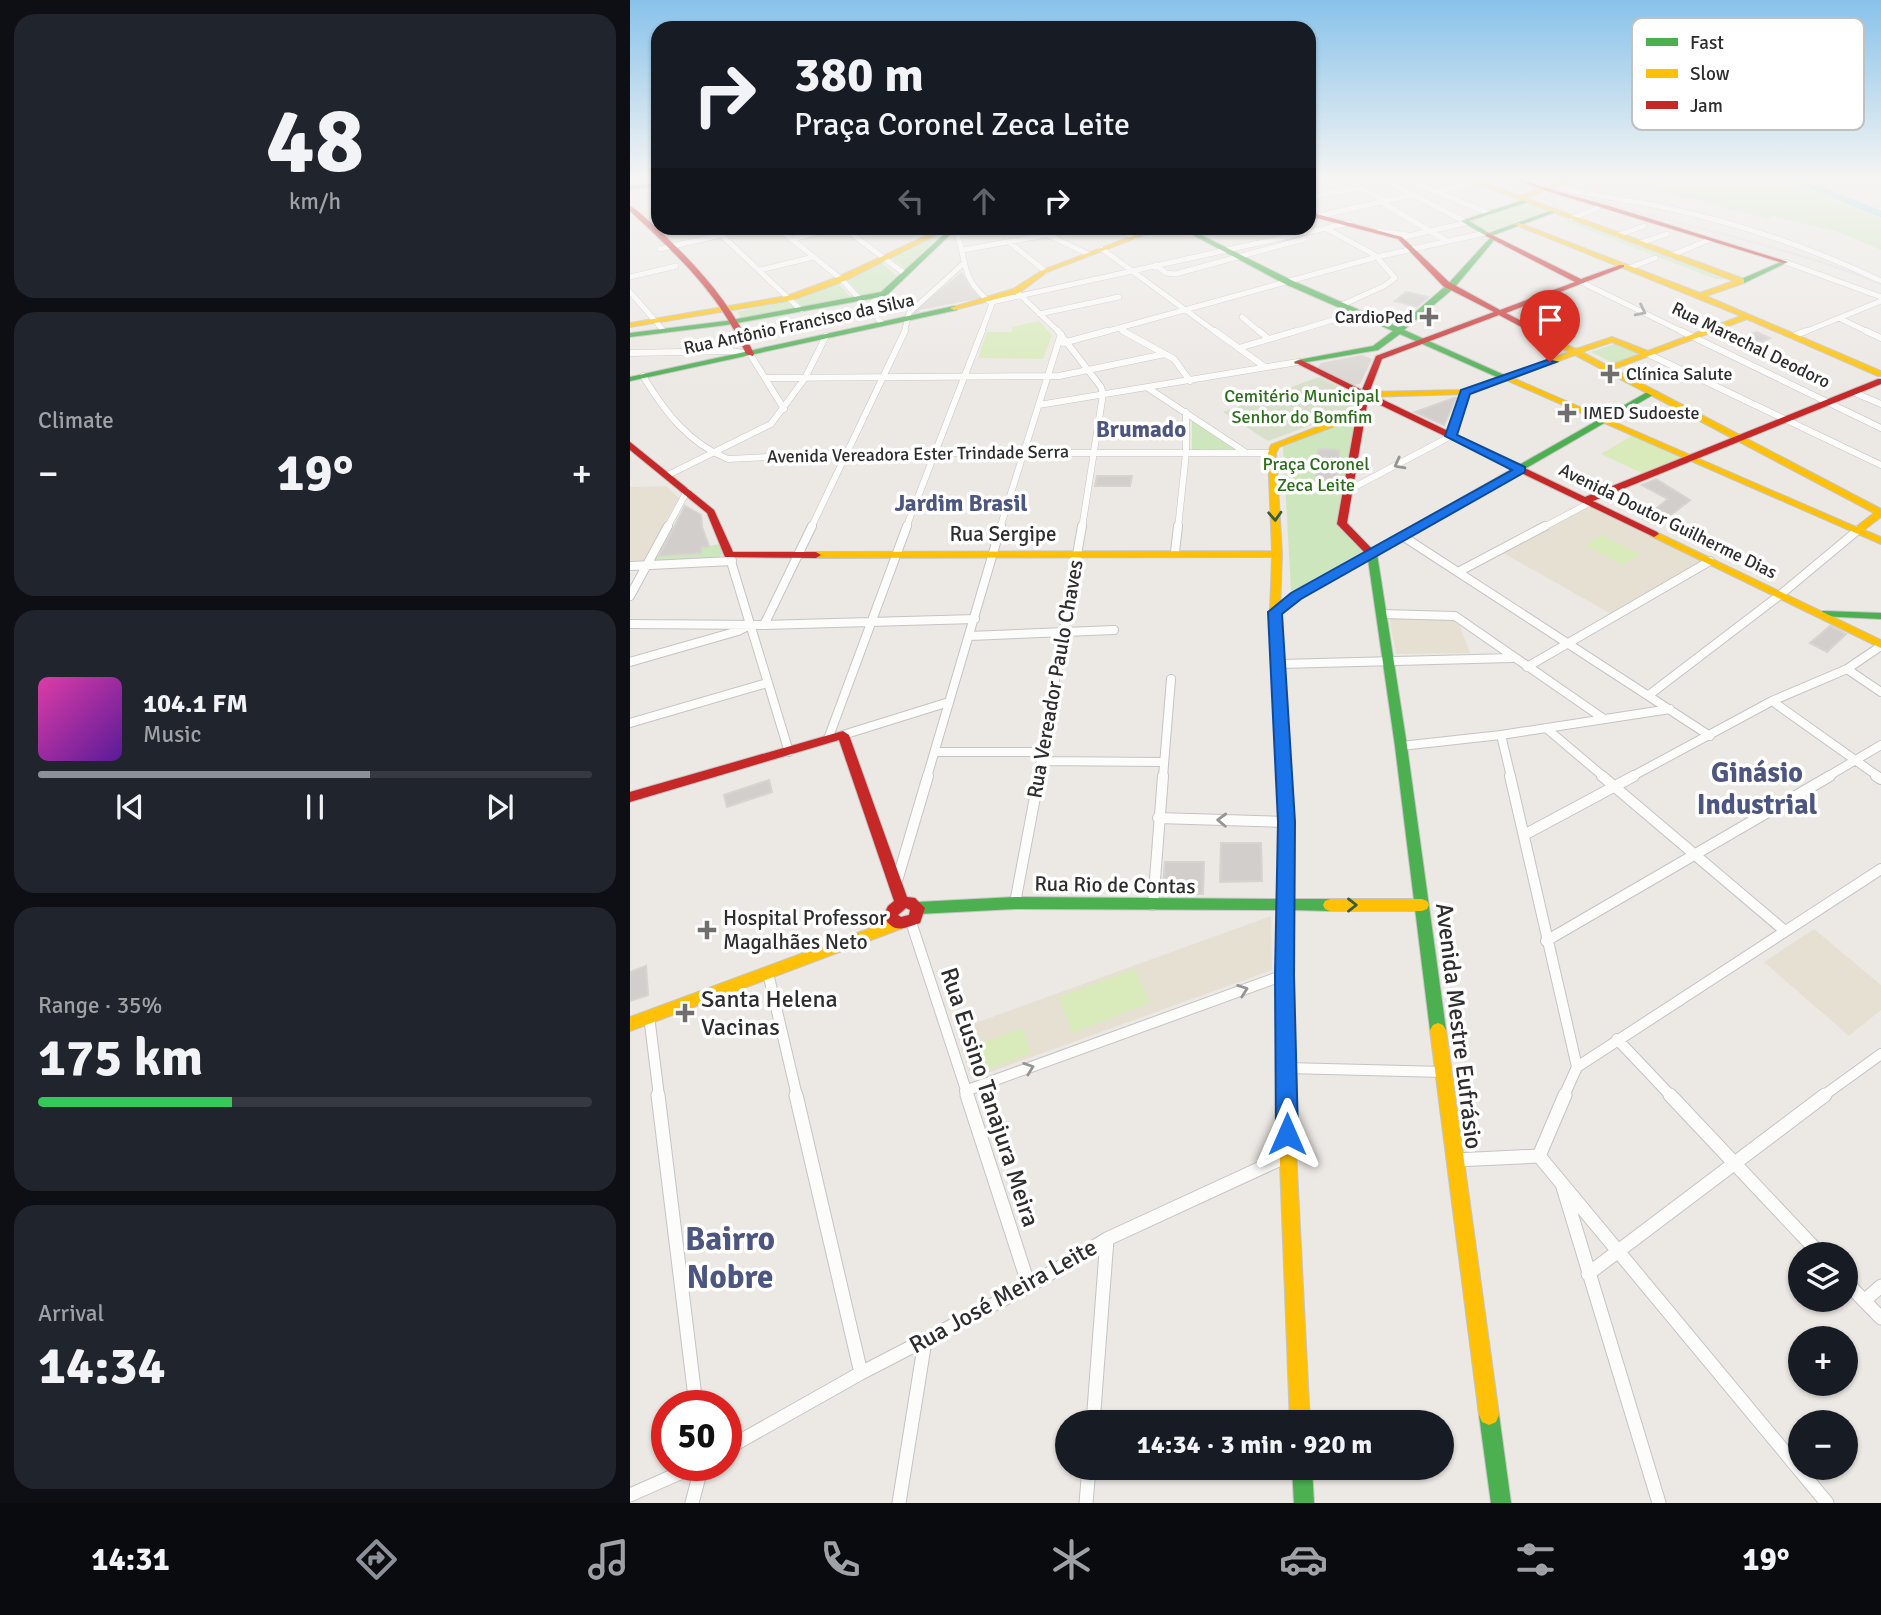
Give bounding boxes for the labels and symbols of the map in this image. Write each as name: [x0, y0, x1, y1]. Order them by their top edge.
legend: [1632, 18, 1864, 130]
text: Fast: [1690, 31, 1724, 55]
text: Slow: [1690, 62, 1730, 86]
text: Jam: [1690, 94, 1723, 118]
street label: Rua Antônio Francisco da Silva: [682, 289, 916, 359]
pin: [1520, 290, 1580, 362]
street label: Rua Marechal Deodoro: [1668, 297, 1834, 393]
one-way arrow: [1634, 302, 1646, 316]
place label: CardioPed: [1335, 306, 1413, 328]
marker: CardioPed: [1419, 307, 1439, 327]
place label: Clínica Salute: [1626, 363, 1732, 385]
marker: Clínica Salute: [1600, 364, 1620, 384]
park label: Cemitério Municipal Senhor do Bomfim: [1224, 385, 1380, 428]
place label: IMED Sudoeste: [1583, 402, 1699, 424]
marker: IMED Sudoeste: [1557, 403, 1577, 423]
district label: Brumado: [1096, 415, 1186, 444]
street label: Avenida Vereadora Ester Trindade Serra: [767, 440, 1069, 468]
park label: Praça Coronel Zeca Leite: [1263, 453, 1369, 496]
one-way arrow: [1394, 456, 1407, 469]
street label: Avenida Doutor Guilherme Dias: [1555, 459, 1781, 583]
district label: Jardim Brasil: [895, 489, 1027, 518]
one-way arrow: [1268, 511, 1283, 522]
street label: Rua Sergipe: [950, 521, 1056, 547]
street label: Rua Vereador Paulo Chaves: [1021, 558, 1089, 800]
district label: Ginásio Industrial: [1697, 756, 1818, 822]
one-way arrow: [1216, 812, 1227, 828]
street label: Rua Rio de Contas: [1034, 871, 1196, 899]
one-way arrow: [1348, 897, 1358, 913]
street label: Avenida Mestre Eufrásio: [1429, 901, 1489, 1151]
place label: Hospital Professor Magalhães Neto: [723, 905, 887, 955]
marker: Hospital Professor Magalhães Neto: [697, 920, 717, 940]
street label: Rua Eusino Tanajura Meira: [934, 964, 1046, 1230]
place label: Santa Helena Vacinas: [701, 984, 838, 1042]
one-way arrow: [1237, 984, 1249, 998]
marker: Santa Helena Vacinas: [675, 1003, 695, 1023]
one-way arrow: [1023, 1062, 1035, 1076]
position arrow: [1250, 1097, 1324, 1171]
district label: Bairro Nobre: [685, 1219, 775, 1298]
street label: Rua José Meira Leite: [904, 1232, 1102, 1360]
speed limit sign: 50: [651, 1390, 742, 1481]

